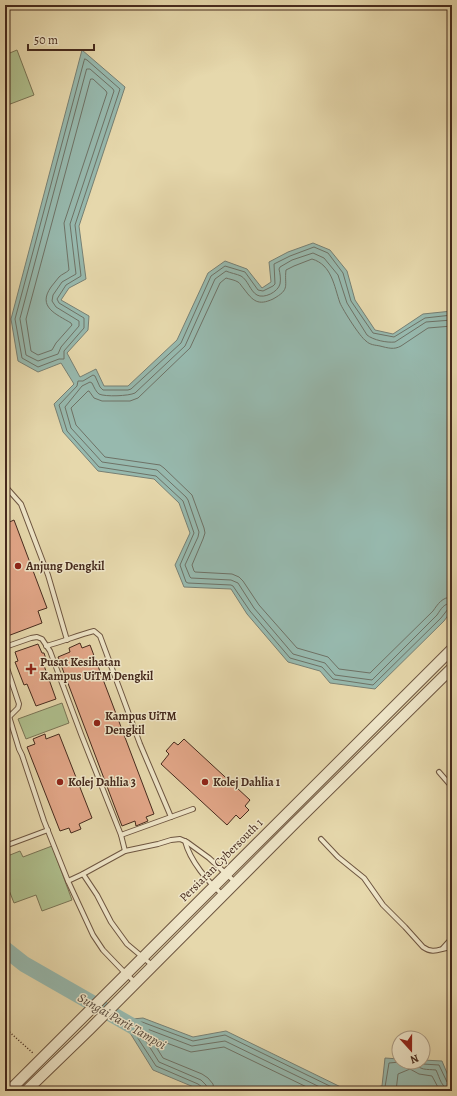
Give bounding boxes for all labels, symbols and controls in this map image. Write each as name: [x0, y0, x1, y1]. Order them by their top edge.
scale bar: [28, 26, 94, 52]
text: 50 m: [34, 32, 58, 48]
place label: Anjung Dengkil: [25, 558, 105, 574]
marker: Anjung Dengkil: [13, 561, 23, 571]
place label: Pusat Kesihatan Kampus UiTM Dengkil: [40, 654, 154, 684]
marker: Pusat Kesihatan Kampus UiTM Dengkil: [25, 663, 37, 675]
place label: Kampus UiTM Dengkil: [105, 708, 177, 738]
marker: Kampus UiTM Dengkil: [92, 718, 102, 728]
place label: Kolej Dahlia 3: [68, 774, 136, 790]
place label: Kolej Dahlia 1: [213, 774, 281, 790]
marker: Kolej Dahlia 3: [55, 777, 65, 787]
marker: Kolej Dahlia 1: [200, 777, 210, 787]
street label: Persiaran Cybersouth 1: [176, 815, 266, 905]
water label: Sungai Parit Tampoi: [75, 989, 170, 1053]
north arrow: [391, 1030, 431, 1070]
text: N: [408, 1050, 421, 1067]

